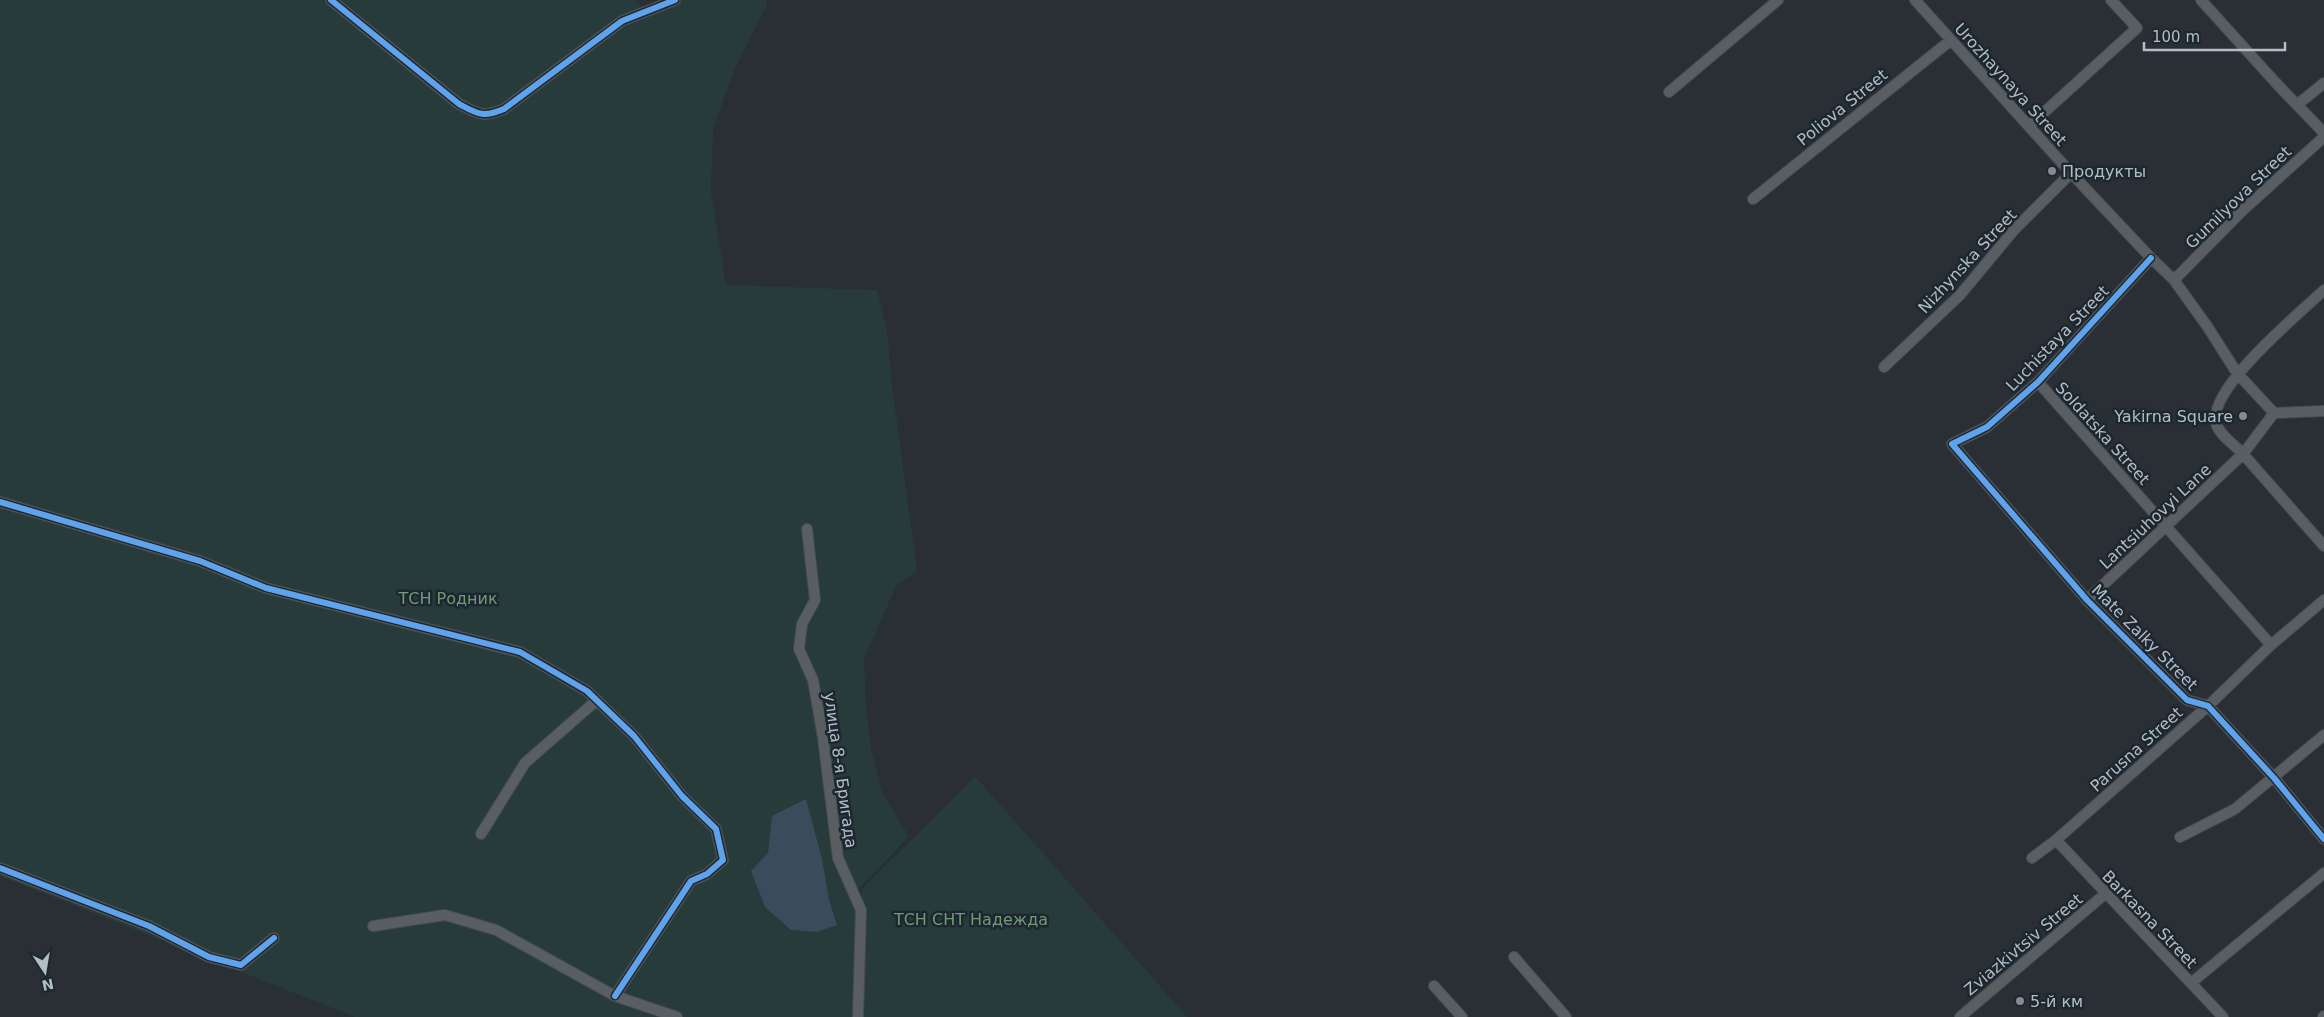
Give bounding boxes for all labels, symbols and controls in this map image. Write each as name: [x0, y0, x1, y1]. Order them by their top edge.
street label: Urozhaynaya Street: [1951, 19, 2071, 150]
scale bar: [2144, 20, 2285, 52]
text: 100 m: [2152, 28, 2200, 46]
street label: Poliova Street: [1793, 65, 1891, 150]
street label: Gumilyova Street: [2182, 142, 2295, 253]
place label: Продукты: [2062, 162, 2146, 181]
marker: Продукты: [2046, 165, 2058, 177]
street label: Nizhynska Street: [1914, 205, 2020, 317]
street label: Luchistaya Street: [2002, 282, 2113, 395]
street label: Soldatska Street: [2052, 378, 2154, 489]
place label: Yakirna Square: [2113, 407, 2233, 426]
marker: Yakirna Square: [2237, 410, 2249, 422]
street label: Lantsiuhovyi Lane: [2096, 460, 2215, 573]
street label: Mate Zalky Street: [2088, 580, 2202, 694]
park label: ТСН Родник: [397, 589, 498, 608]
street label: улица 8-я Бригада: [820, 691, 861, 849]
street label: Parusna Street: [2086, 703, 2186, 796]
street label: Barkasna Street: [2098, 867, 2201, 972]
street label: Zviazkivtsiv Street: [1960, 889, 2086, 999]
park label: ТСН СНТ Надежда: [893, 910, 1048, 929]
north arrow: [20, 947, 70, 997]
text: N: [40, 976, 55, 994]
place label: 5-й км: [2030, 992, 2083, 1011]
marker: 5-й км: [2014, 995, 2026, 1007]

